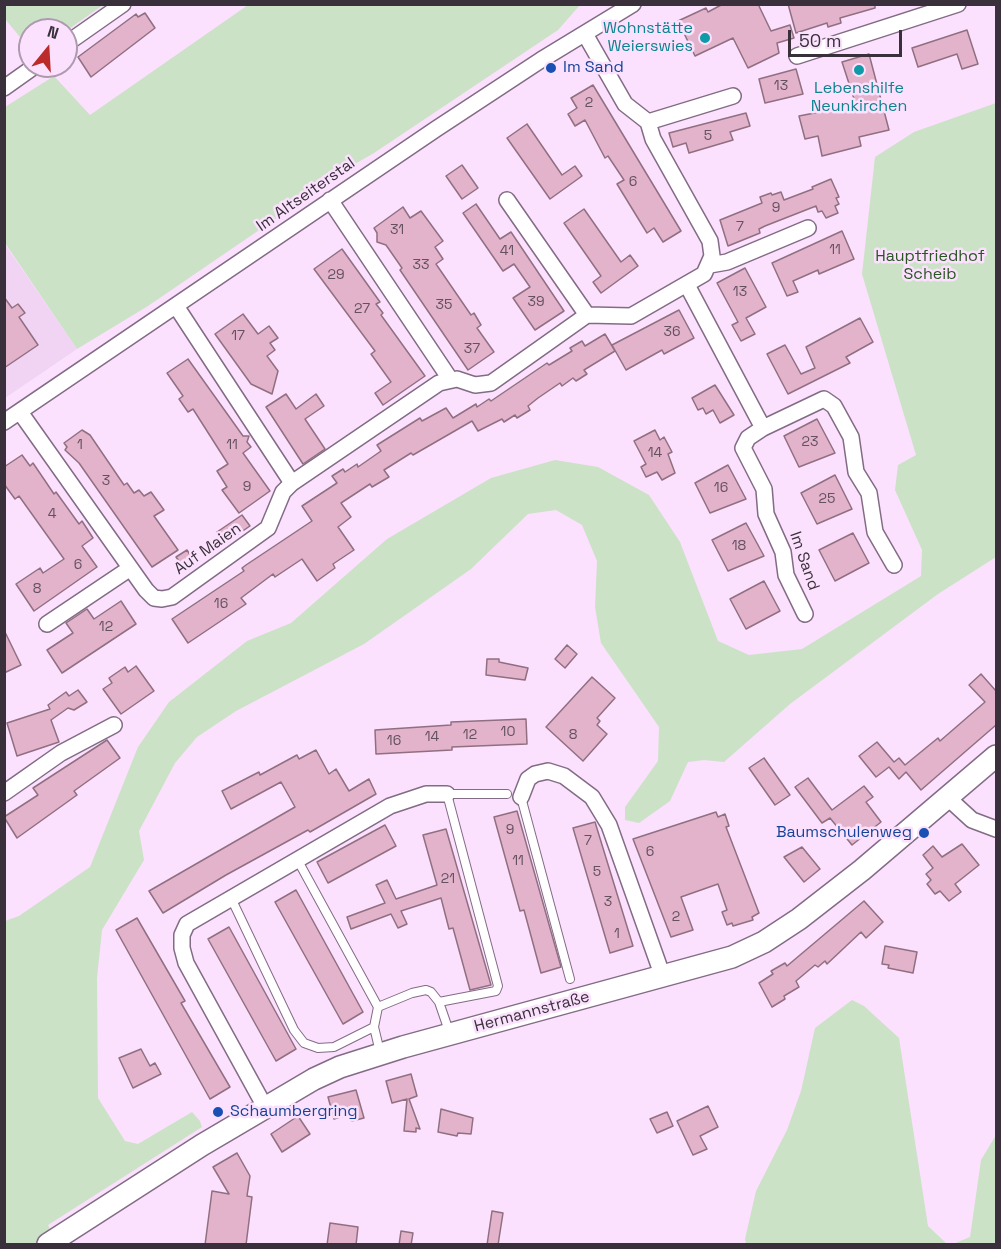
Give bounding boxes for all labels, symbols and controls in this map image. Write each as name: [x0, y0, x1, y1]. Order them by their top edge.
north arrow: [18, 18, 78, 78]
scale bar: [791, 18, 905, 56]
place label: Wohnstätte Weierswies: [603, 19, 693, 57]
text: N: [45, 21, 61, 44]
text: 50 m: [799, 29, 841, 52]
marker: Wohnstätte Weierswies: [698, 31, 712, 45]
place label: Im Sand: [563, 58, 624, 78]
marker: Im Sand: [544, 61, 558, 75]
marker: Lebenshilfe Neunkirchen: [852, 63, 866, 77]
house number: 13: [774, 78, 788, 94]
place label: Lebenshilfe Neunkirchen: [811, 79, 907, 117]
house number: 2: [585, 95, 593, 111]
house number: 5: [704, 128, 712, 144]
street label: Im Altseiterstal: [253, 154, 359, 236]
house number: 6: [629, 174, 637, 190]
house number: 9: [772, 200, 780, 216]
house number: 7: [736, 219, 744, 235]
house number: 31: [390, 222, 404, 238]
house number: 11: [829, 242, 841, 258]
house number: 41: [500, 243, 514, 259]
park label: Hauptfriedhof Scheib: [875, 247, 985, 285]
house number: 33: [413, 257, 429, 273]
house number: 29: [328, 267, 344, 283]
house number: 13: [733, 284, 747, 300]
house number: 39: [527, 294, 545, 310]
house number: 35: [436, 297, 452, 313]
house number: 27: [354, 301, 370, 317]
house number: 36: [663, 324, 681, 340]
house number: 17: [231, 328, 245, 344]
house number: 37: [464, 341, 480, 357]
house number: 23: [802, 434, 818, 450]
house number: 1: [77, 437, 83, 453]
house number: 11: [226, 437, 238, 453]
house number: 14: [648, 445, 662, 461]
house number: 3: [102, 473, 110, 489]
house number: 9: [243, 479, 251, 495]
house number: 16: [714, 480, 728, 496]
house number: 25: [819, 491, 835, 507]
house number: 4: [48, 506, 56, 522]
street label: Auf Maien: [171, 519, 245, 579]
street label: Im Sand: [785, 529, 823, 593]
house number: 18: [732, 538, 746, 554]
house number: 6: [74, 557, 82, 573]
house number: 8: [33, 581, 41, 597]
house number: 16: [214, 596, 228, 612]
house number: 12: [99, 619, 113, 635]
house number: 10: [501, 724, 515, 740]
house number: 12: [463, 727, 477, 743]
house number: 8: [569, 727, 577, 743]
house number: 14: [425, 729, 439, 745]
house number: 16: [387, 733, 401, 749]
house number: 9: [506, 822, 514, 838]
place label: Baumschulenweg: [776, 823, 912, 843]
marker: Baumschulenweg: [917, 826, 931, 840]
house number: 7: [584, 833, 592, 849]
house number: 6: [646, 844, 654, 860]
house number: 11: [512, 853, 524, 869]
house number: 5: [593, 864, 601, 880]
house number: 21: [441, 871, 455, 887]
house number: 3: [604, 894, 612, 910]
house number: 2: [672, 909, 680, 925]
house number: 1: [614, 926, 620, 942]
street label: Hermannstraße: [472, 987, 592, 1037]
place label: Schaumbergring: [230, 1102, 358, 1122]
marker: Schaumbergring: [211, 1105, 225, 1119]

